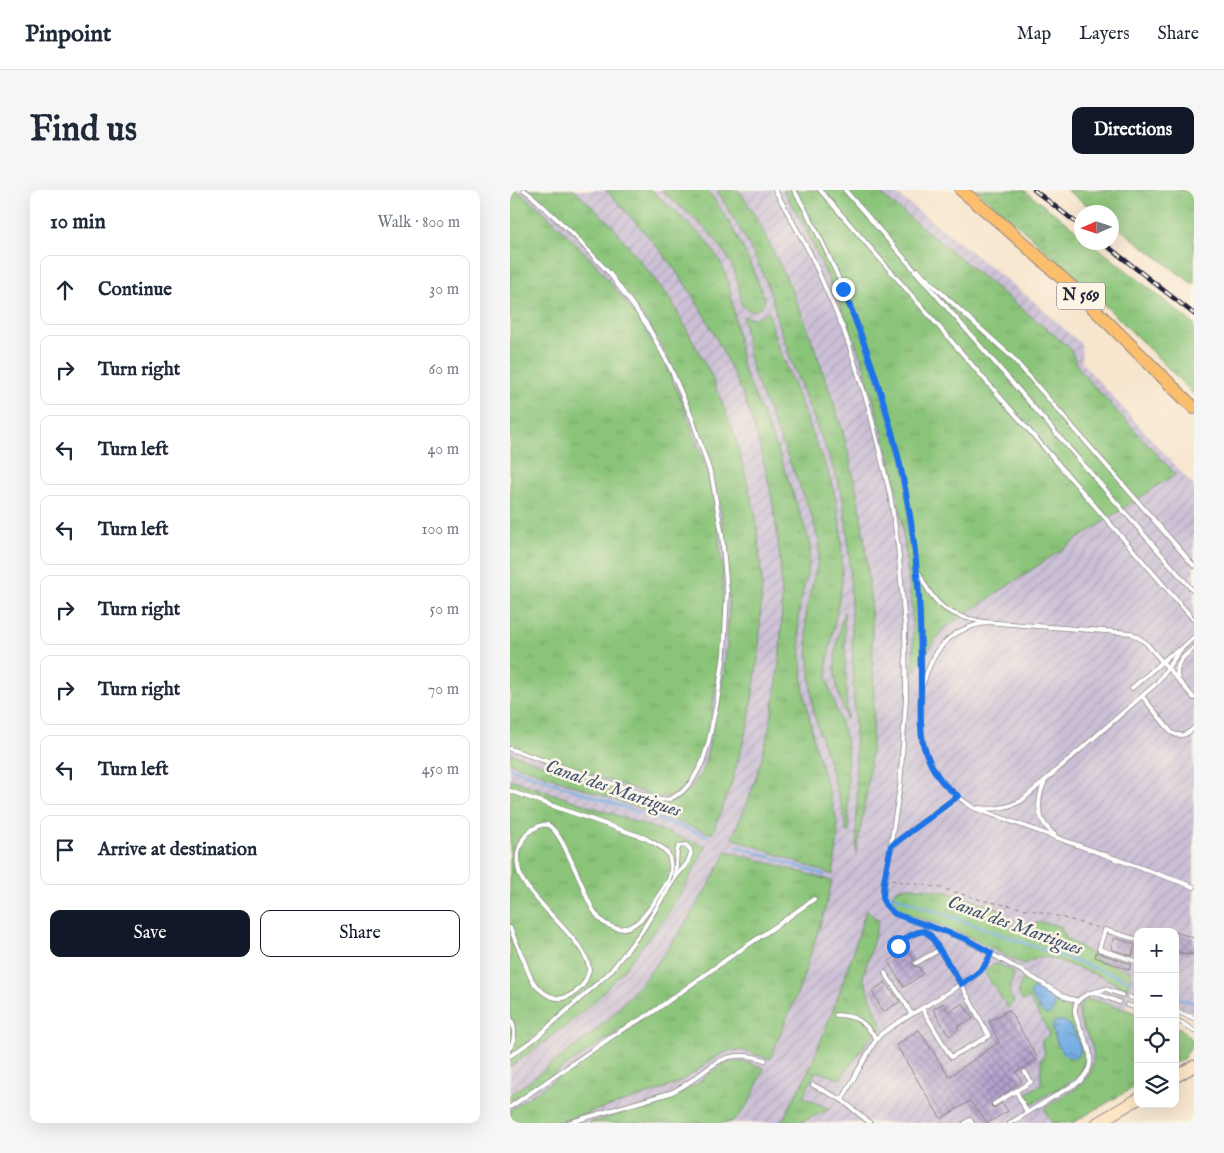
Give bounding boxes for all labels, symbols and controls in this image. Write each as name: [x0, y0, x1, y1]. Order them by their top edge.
text: Pinpoint: [25, 19, 111, 50]
text: Map: [1017, 23, 1051, 46]
text: Layers: [1079, 23, 1130, 46]
text: Share: [1158, 23, 1199, 46]
button: Directions: [1072, 107, 1194, 154]
text: Find us: [30, 108, 137, 153]
north arrow: [1074, 205, 1119, 250]
text: 10 min: [50, 209, 106, 236]
text: Walk · 800 m: [378, 213, 460, 233]
icon: ahead: [51, 276, 79, 304]
text: Continue: [98, 278, 172, 302]
route end: [832, 278, 855, 301]
text: 30 m: [429, 280, 459, 300]
road number: N 569: [1057, 282, 1105, 310]
icon: right: [51, 356, 79, 384]
text: Turn right: [98, 358, 180, 382]
text: 60 m: [429, 360, 459, 380]
icon: left: [51, 436, 79, 464]
text: Turn left: [98, 438, 169, 462]
text: 40 m: [427, 440, 459, 460]
icon: left: [51, 516, 79, 544]
text: Turn left: [98, 518, 169, 542]
text: 100 m: [422, 520, 459, 540]
icon: right: [51, 596, 79, 624]
text: Turn right: [98, 598, 180, 622]
text: 50 m: [430, 600, 459, 620]
icon: right: [51, 676, 79, 704]
text: Turn right: [98, 678, 180, 702]
text: 70 m: [428, 680, 459, 700]
water label: Canal des Martigues: [542, 755, 684, 824]
icon: left: [51, 756, 79, 784]
text: Turn left: [98, 758, 169, 782]
text: 450 m: [422, 760, 459, 780]
icon: arrive: [51, 836, 79, 864]
text: Arrive at destination: [98, 838, 257, 862]
water label: Canal des Martigues: [944, 890, 1086, 962]
button: Save: [50, 910, 250, 957]
button: Share: [260, 910, 460, 957]
map controls: [1134, 928, 1179, 1108]
button: +: [1134, 928, 1179, 973]
route start: [887, 935, 910, 958]
button: −: [1134, 973, 1179, 1018]
button: locate: [1134, 1018, 1179, 1063]
button: layers: [1134, 1063, 1179, 1108]

